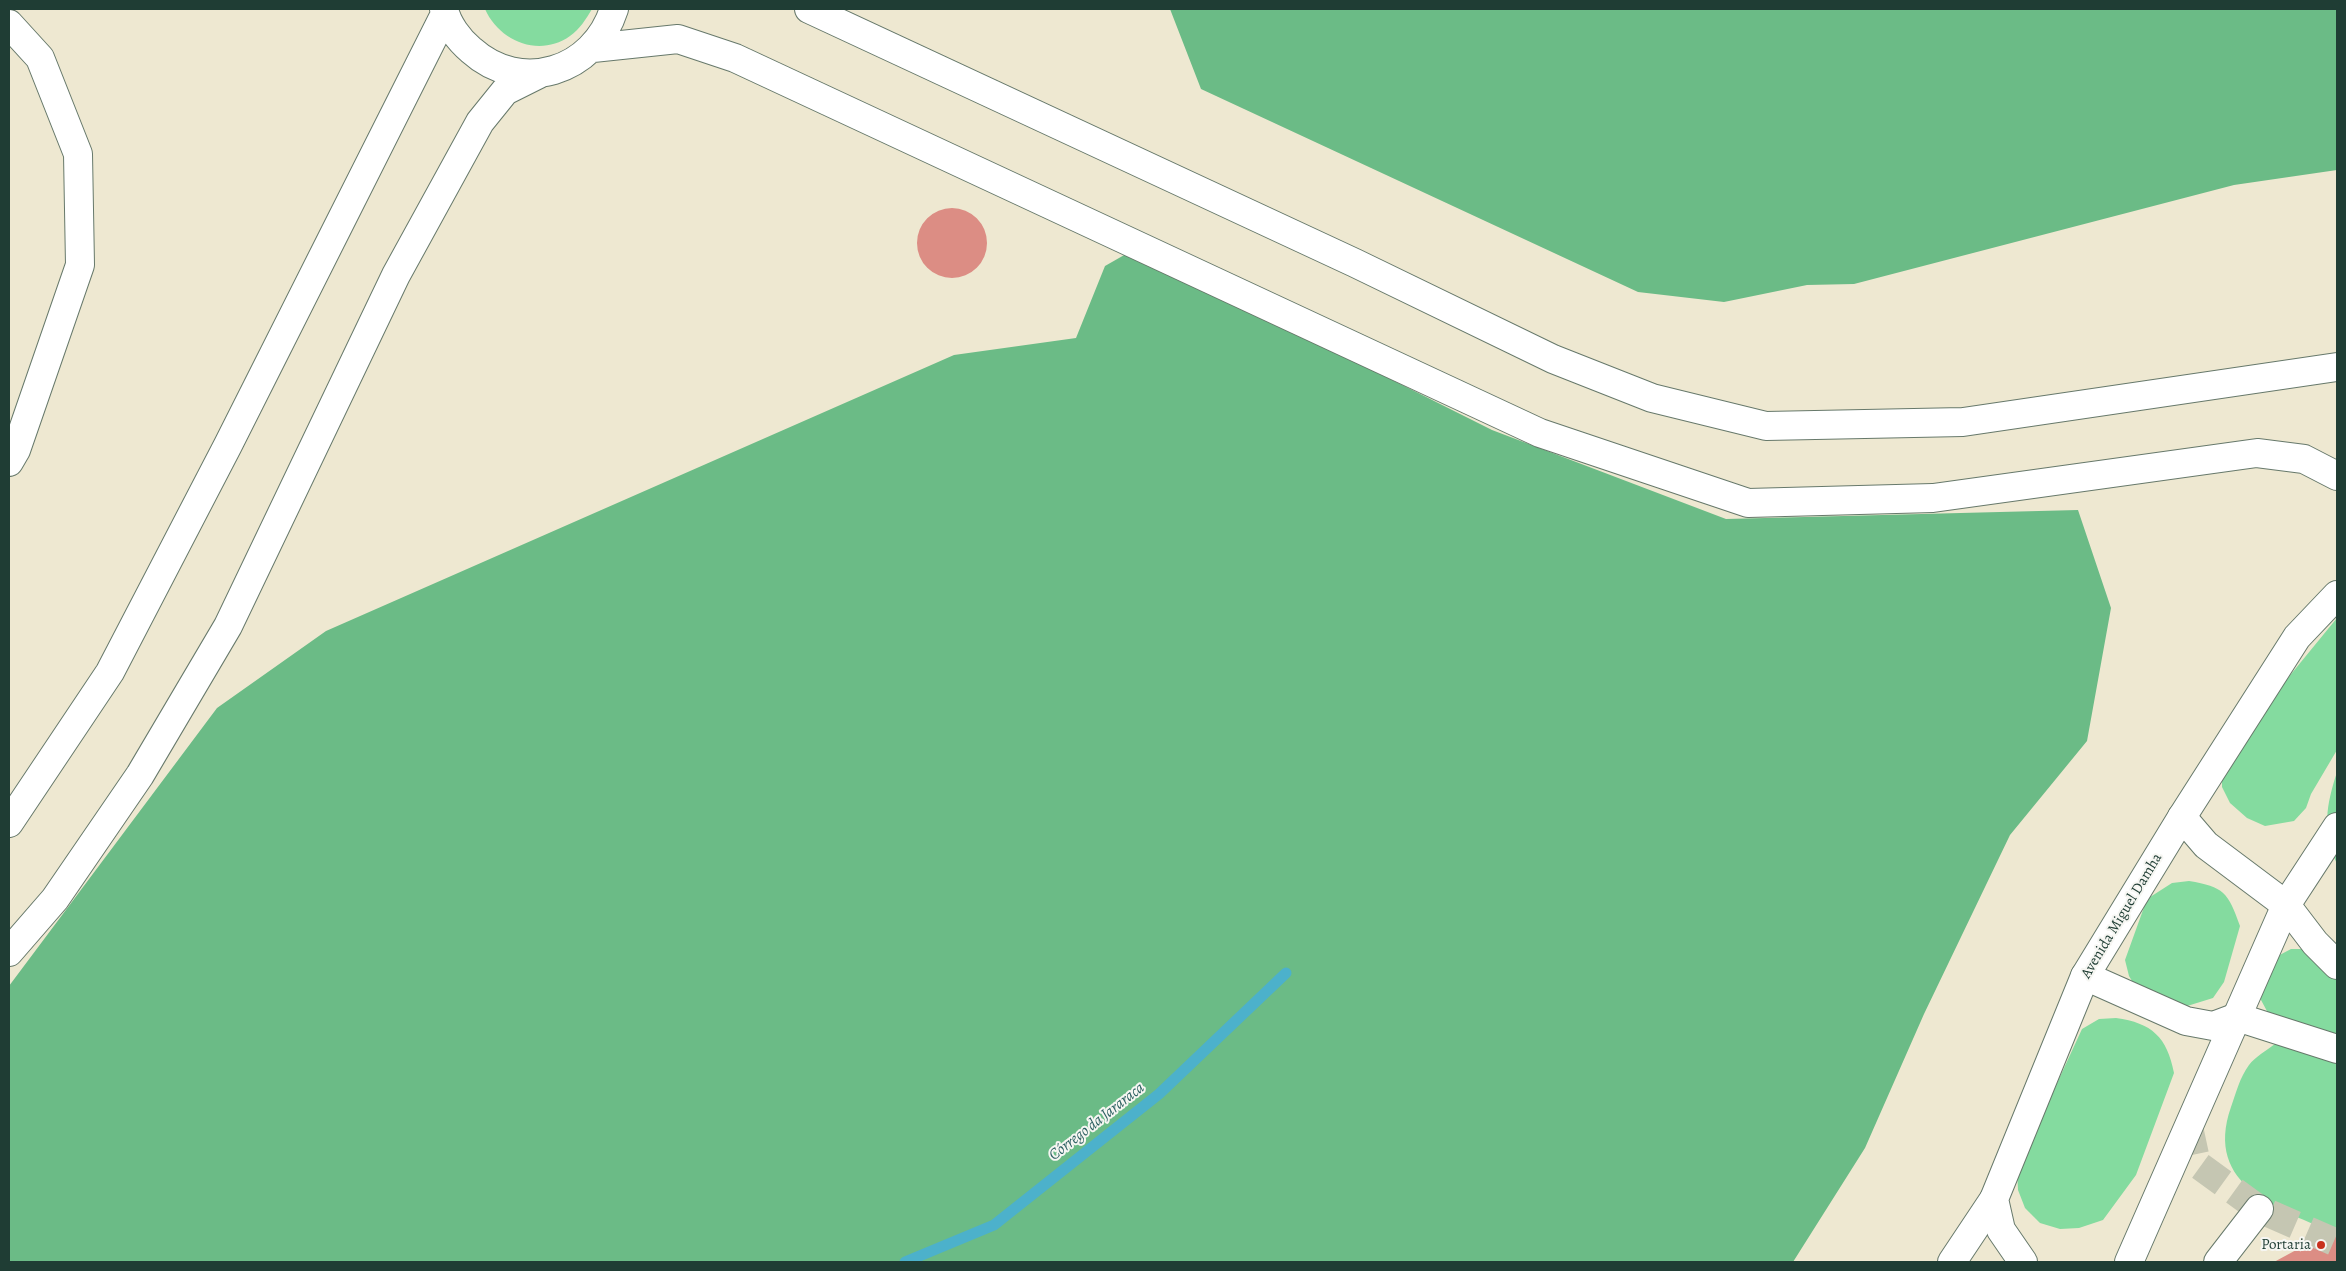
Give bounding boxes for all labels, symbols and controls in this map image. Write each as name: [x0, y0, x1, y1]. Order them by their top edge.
street label: Avenida Miguel Damha: [2077, 850, 2167, 982]
water label: Córrego da Jararaca: [1045, 1079, 1149, 1165]
place label: Portaria: [2261, 1236, 2311, 1254]
marker: Portaria: [2315, 1239, 2327, 1251]

